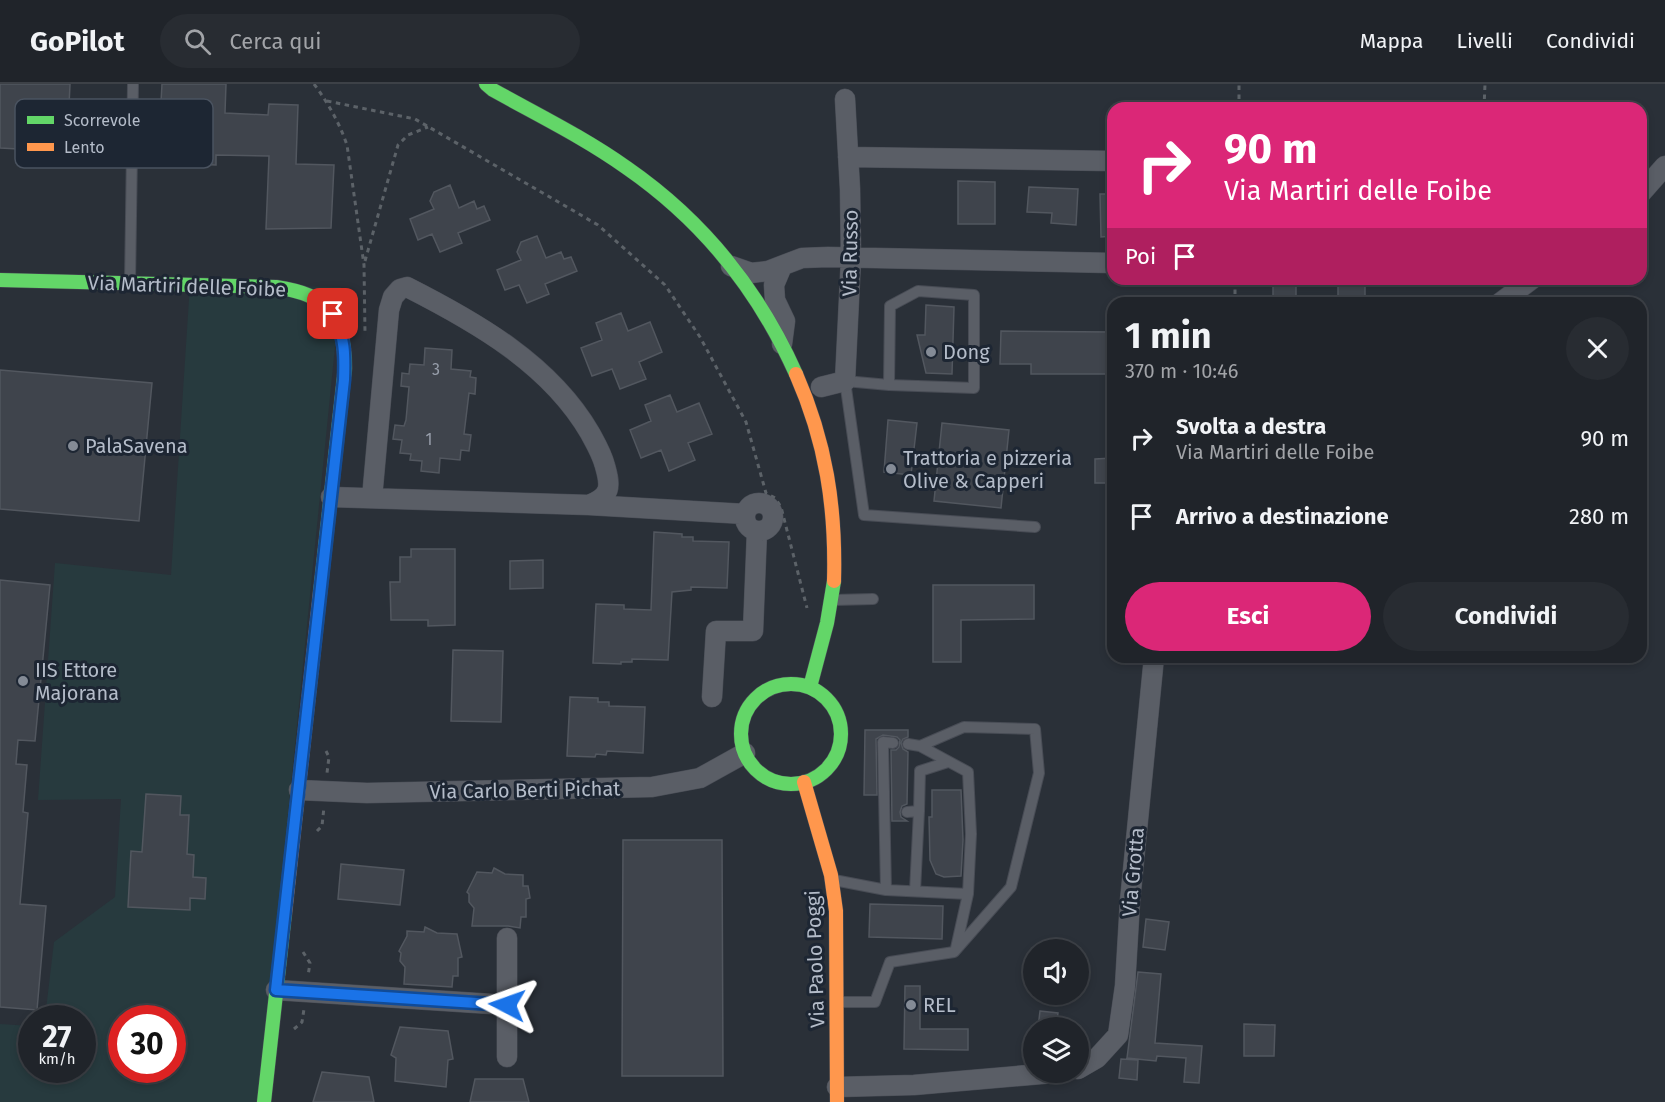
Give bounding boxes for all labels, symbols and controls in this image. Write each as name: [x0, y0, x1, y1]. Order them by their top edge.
search box: [160, 14, 580, 68]
text: GoPilot: [30, 25, 124, 58]
icon: search: [181, 25, 214, 58]
text: Cerca qui: [229, 28, 321, 55]
text: Mappa: [1360, 28, 1424, 54]
text: Livelli: [1457, 28, 1513, 54]
text: Condividi: [1546, 28, 1635, 54]
legend: [15, 99, 213, 168]
text: Scorrevole: [64, 111, 140, 130]
text: 90 m: [1224, 124, 1318, 174]
icon: right: [1125, 126, 1203, 204]
text: Lento: [64, 138, 105, 157]
text: Via Martiri delle Foibe: [1224, 175, 1492, 207]
street label: Via Russo: [837, 209, 863, 297]
icon: arrive: [1168, 240, 1201, 273]
text: Poi: [1125, 243, 1156, 270]
street label: Via Martiri delle Foibe: [87, 271, 287, 301]
pin: [307, 288, 358, 339]
icon: arrive: [316, 297, 349, 330]
text: 1 min: [1125, 314, 1212, 358]
button: close: [1566, 317, 1629, 380]
place label: Dong: [943, 340, 990, 364]
marker: Dong: [924, 345, 938, 359]
text: 370 m · 10:46: [1125, 359, 1238, 383]
house number: 3: [432, 360, 440, 379]
text: Svolta a destra: [1176, 413, 1326, 440]
icon: right: [1125, 422, 1158, 455]
text: 90 m: [1580, 425, 1629, 452]
house number: 1: [426, 430, 432, 449]
place label: PalaSavena: [85, 434, 188, 458]
marker: PalaSavena: [66, 439, 80, 453]
text: Via Martiri delle Foibe: [1176, 440, 1375, 464]
place label: Trattoria e pizzeria Olive & Capperi: [903, 446, 1072, 493]
marker: Trattoria e pizzeria Olive & Capperi: [884, 462, 898, 476]
icon: arrive: [1125, 500, 1158, 533]
text: Arrivo a destinazione: [1176, 503, 1389, 530]
text: 280 m: [1569, 503, 1629, 530]
button: Esci: [1125, 582, 1371, 651]
button: Condividi: [1383, 582, 1629, 651]
place label: IIS Ettore Majorana: [35, 658, 119, 705]
marker: IIS Ettore Majorana: [16, 674, 30, 688]
street label: Via Carlo Berti Pichat: [429, 776, 621, 804]
street label: Via Grotta: [1117, 826, 1149, 918]
street label: Via Paolo Poggi: [801, 890, 829, 1028]
map controls: [1023, 939, 1089, 1083]
button: sound: [1023, 939, 1089, 1005]
position arrow: [475, 973, 539, 1037]
place label: REL: [923, 993, 956, 1017]
marker: REL: [904, 998, 918, 1012]
speed limit sign: 30: [108, 1005, 186, 1083]
button: layers: [1023, 1017, 1089, 1083]
text: 27: [42, 1019, 72, 1055]
text: km/h: [38, 1050, 76, 1068]

